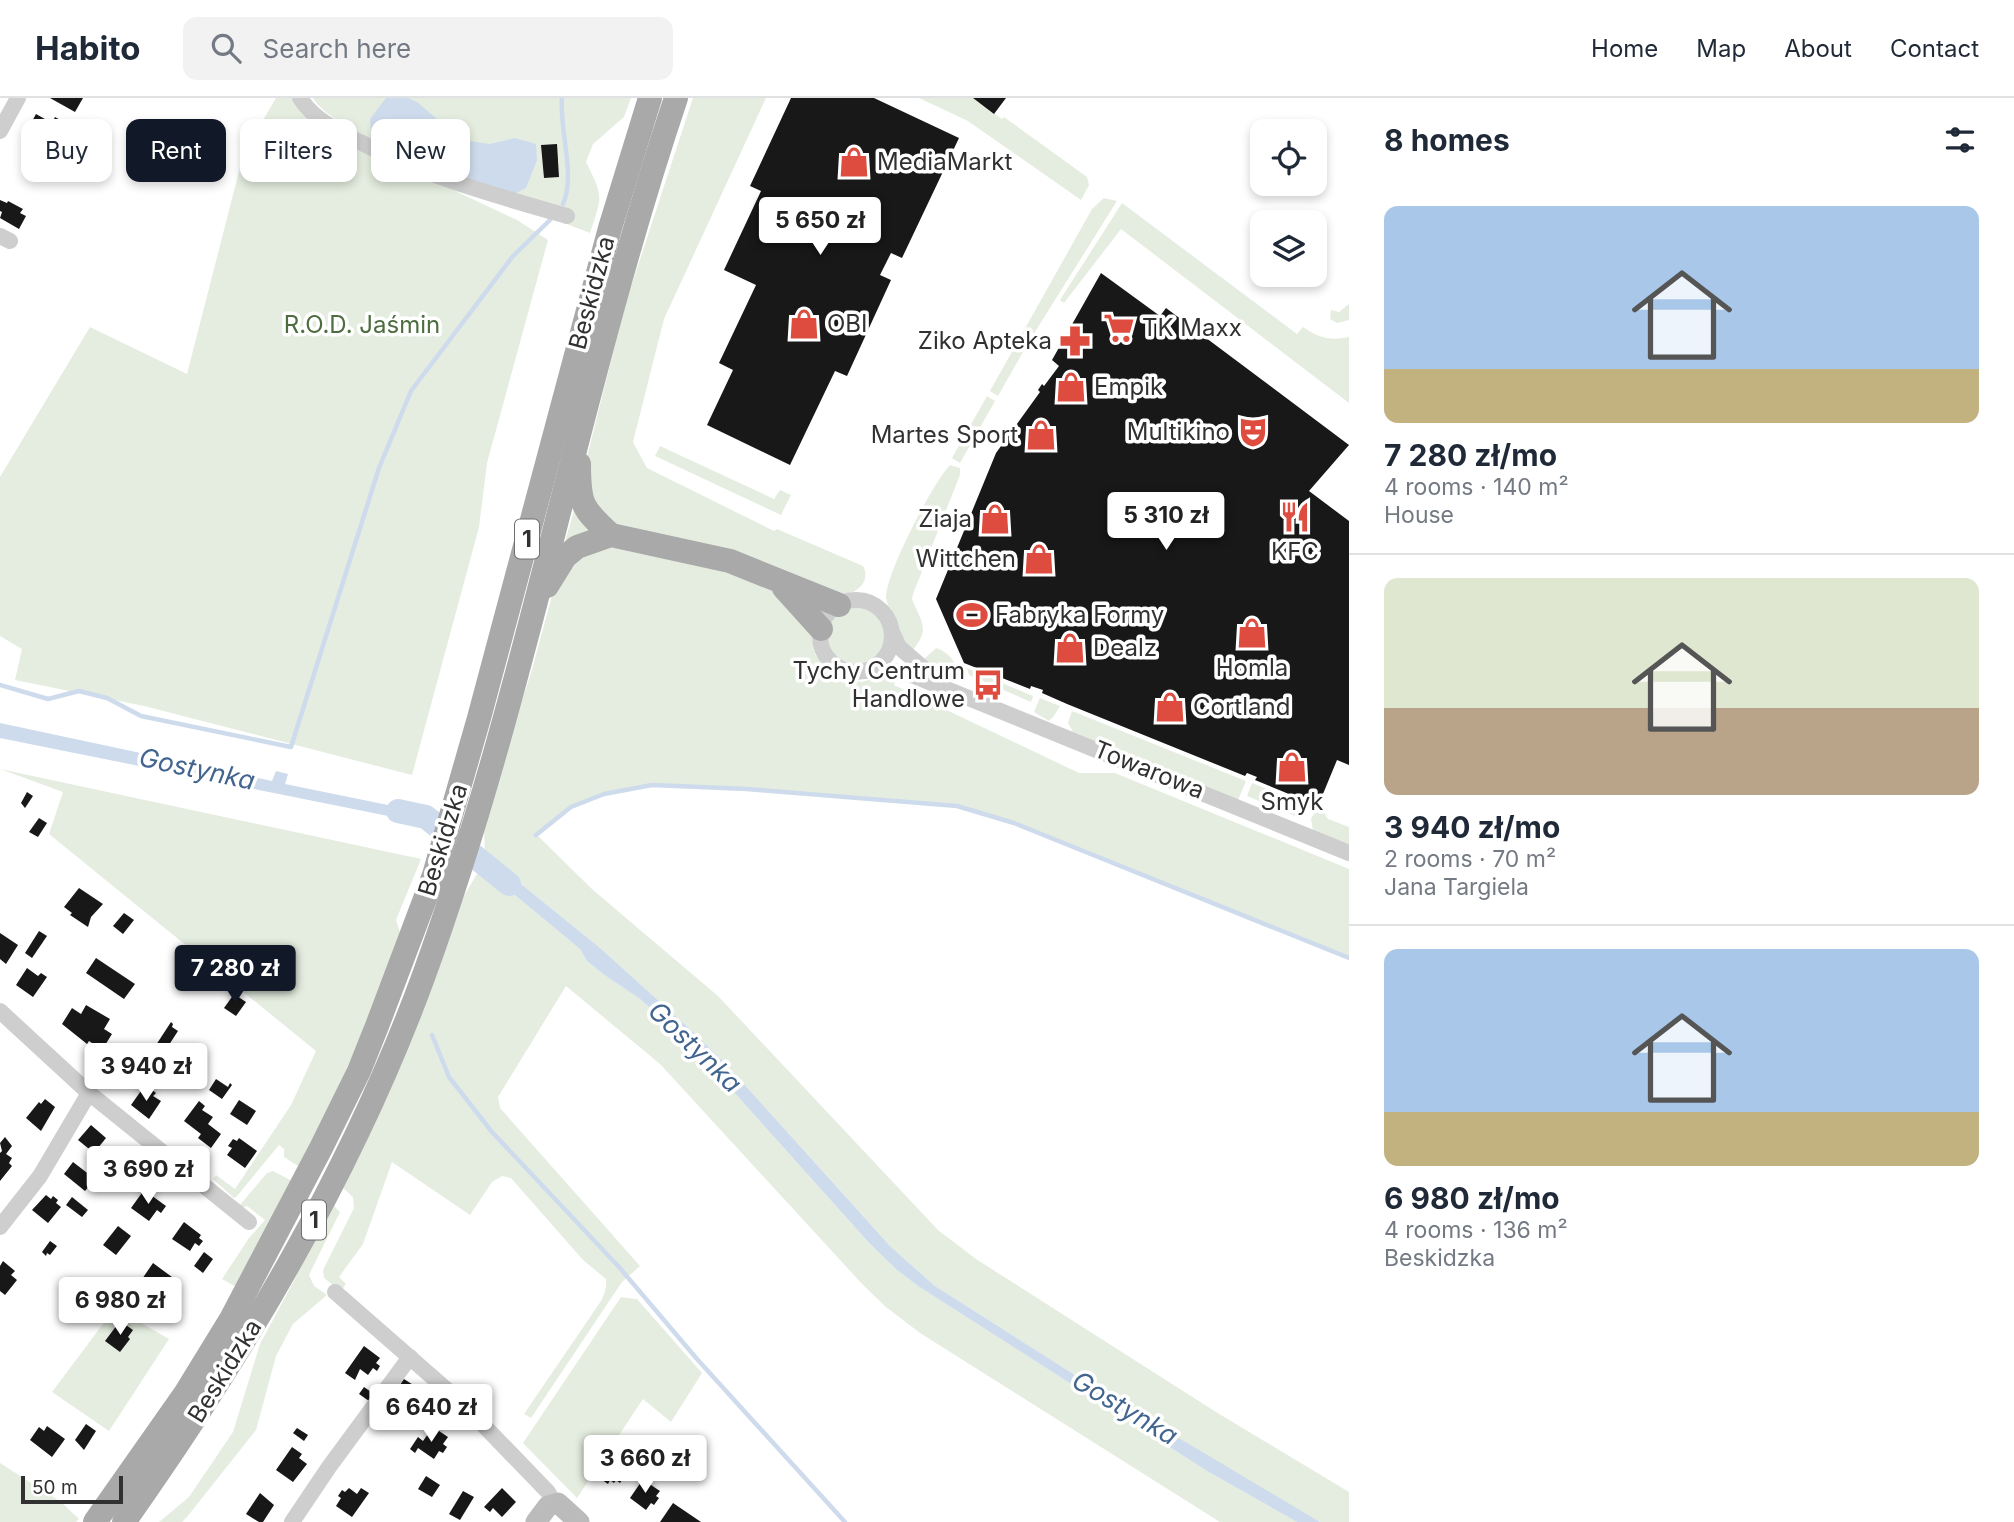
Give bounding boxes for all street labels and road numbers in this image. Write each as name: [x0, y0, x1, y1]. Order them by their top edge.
street label: Beskidzka: [563, 233, 621, 353]
road number: 1: [515, 520, 539, 559]
street label: Towarowa: [1090, 734, 1209, 805]
street label: Beskidzka: [412, 780, 473, 900]
road number: 1: [302, 1200, 326, 1240]
street label: Beskidzka: [182, 1314, 268, 1428]

